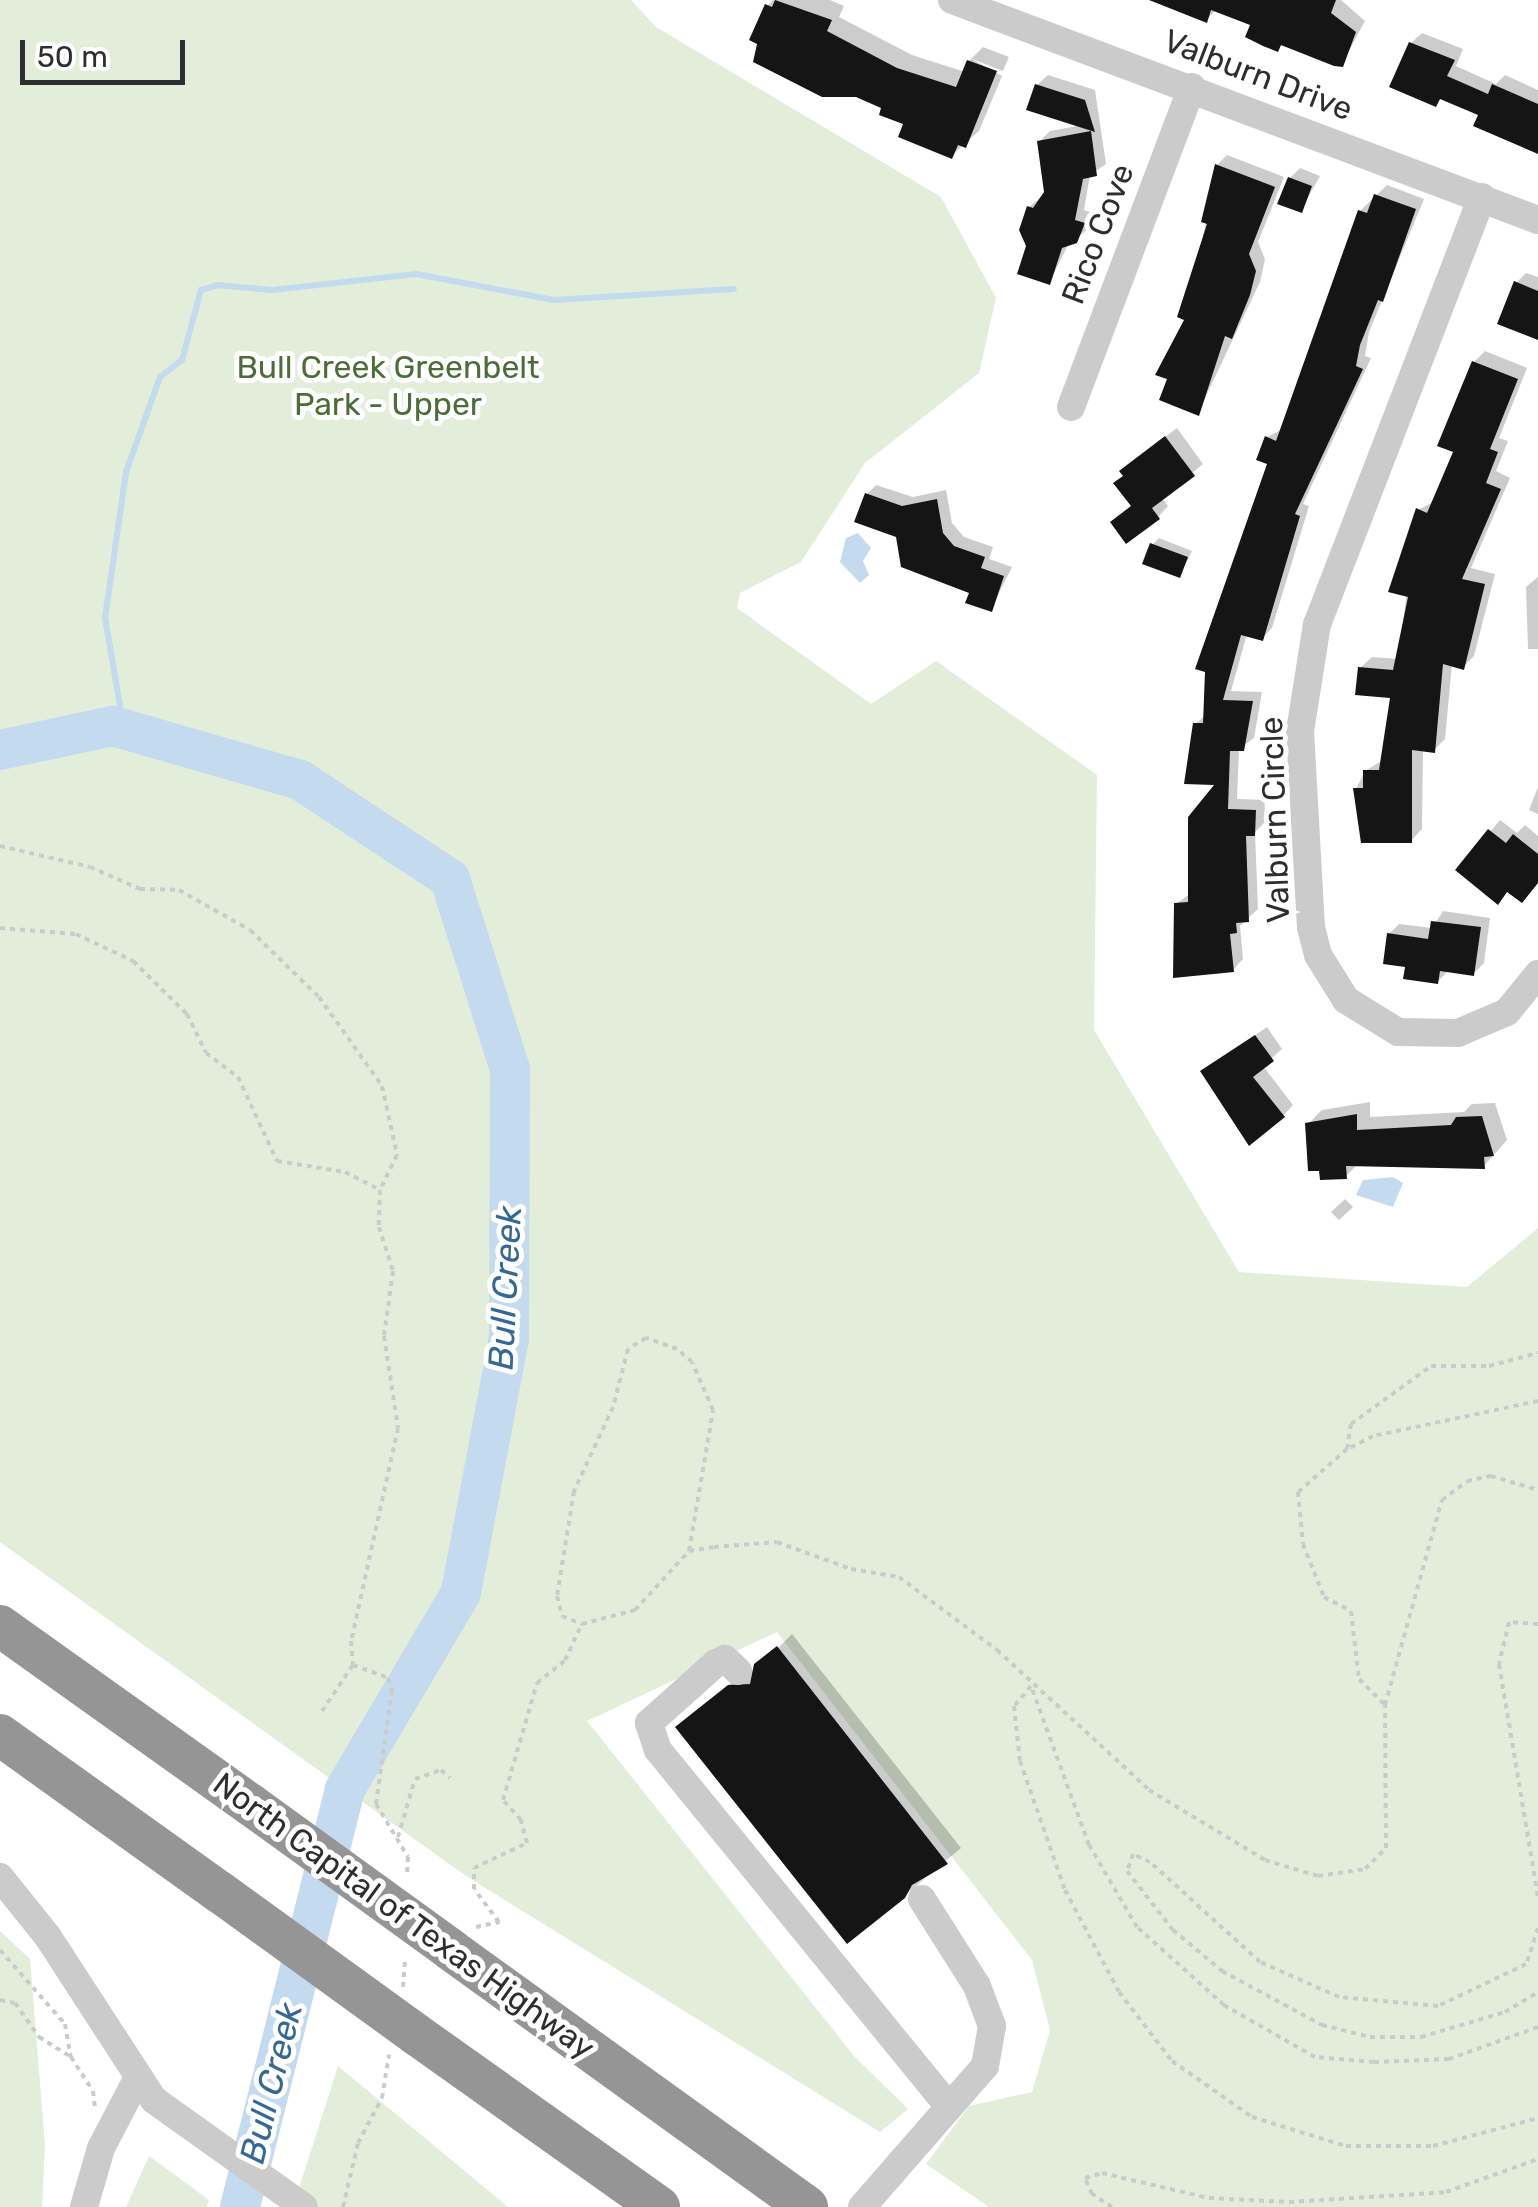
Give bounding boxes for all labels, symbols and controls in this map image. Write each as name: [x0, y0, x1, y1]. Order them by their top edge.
scale bar: [25, 20, 190, 82]
street label: Valburn Drive: [1158, 21, 1358, 129]
text: 50 m: [37, 39, 108, 75]
street label: Rico Cove: [1054, 159, 1142, 309]
park label: Bull Creek Greenbelt Park - Upper: [236, 349, 540, 424]
street label: Valburn Circle: [1252, 716, 1298, 924]
water label: Bull Creek: [480, 1205, 530, 1371]
street label: North Capital of Texas Highway: [205, 1764, 603, 2068]
water label: Bull Creek: [231, 1998, 311, 2168]

